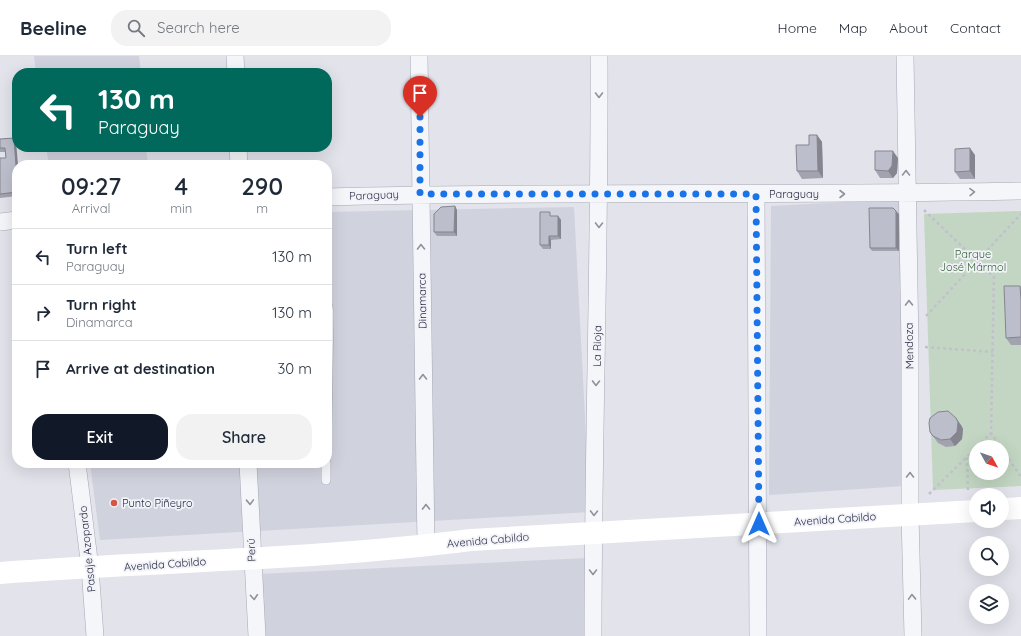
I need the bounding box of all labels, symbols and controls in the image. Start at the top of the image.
search box [111,10,391,46]
text: Beeline [20,16,87,40]
icon: search [125,17,147,39]
text: Search here [157,18,240,37]
text: Home [778,19,817,37]
text: Map [839,19,867,37]
text: About [889,19,928,37]
text: Contact [950,19,1001,37]
pin [403,76,437,117]
text: 130 m [98,81,175,116]
icon: arrive [409,82,431,104]
icon: left [32,84,84,136]
one-way arrow [595,92,603,98]
text: Paraguay [98,116,180,139]
one-way arrow [902,170,910,176]
text: 09:27 [61,171,121,201]
text: 4 [174,171,188,201]
text: 290 [241,171,283,201]
street label: Paraguay [349,187,399,203]
street label: Paraguay [769,187,819,201]
one-way arrow [969,188,975,196]
one-way arrow [839,190,845,198]
text: Arrival [72,200,111,216]
text: min [170,200,192,216]
text: m [256,200,268,216]
one-way arrow [595,222,603,228]
text: Turn left [66,239,128,258]
one-way arrow [417,244,425,250]
icon: left [32,246,54,268]
text: 130 m [272,247,312,266]
park label: Parque José Mármol [940,247,1006,274]
text: Paraguay [66,258,125,274]
street label: Dinamarca [415,273,429,329]
text: Turn right [66,295,137,314]
one-way arrow [905,300,913,306]
icon: right [32,302,54,324]
text: 130 m [272,303,312,322]
text: Dinamarca [66,314,133,330]
street label: Mendoza [902,322,916,370]
street label: La Rioja [590,325,604,367]
icon: arrive [32,358,54,380]
text: Arrive at destination [66,359,215,378]
text: 30 m [277,359,312,378]
one-way arrow [419,374,427,380]
one-way arrow [592,380,600,386]
button: Exit [32,414,168,460]
button: Share [176,414,312,460]
north arrow [969,440,1009,480]
map controls [969,440,1009,624]
one-way arrow [906,472,914,478]
button: sound [969,488,1009,528]
place label: Punto Piñeyro [122,496,193,510]
marker: Punto Piñeyro [109,498,119,508]
one-way arrow [246,499,254,505]
position arrow [738,503,780,545]
one-way arrow [421,504,430,510]
street label: Pasaje Azopardo [75,505,98,593]
street label: Avenida Cabildo [793,509,877,529]
one-way arrow [590,510,598,516]
street label: Avenida Cabildo [446,529,530,551]
button: search [969,536,1009,576]
street label: Perú [244,538,258,562]
street label: Avenida Cabildo [123,554,207,574]
one-way arrow [589,569,597,575]
button: layers [969,584,1009,624]
one-way arrow [250,594,259,600]
one-way arrow [908,594,916,600]

